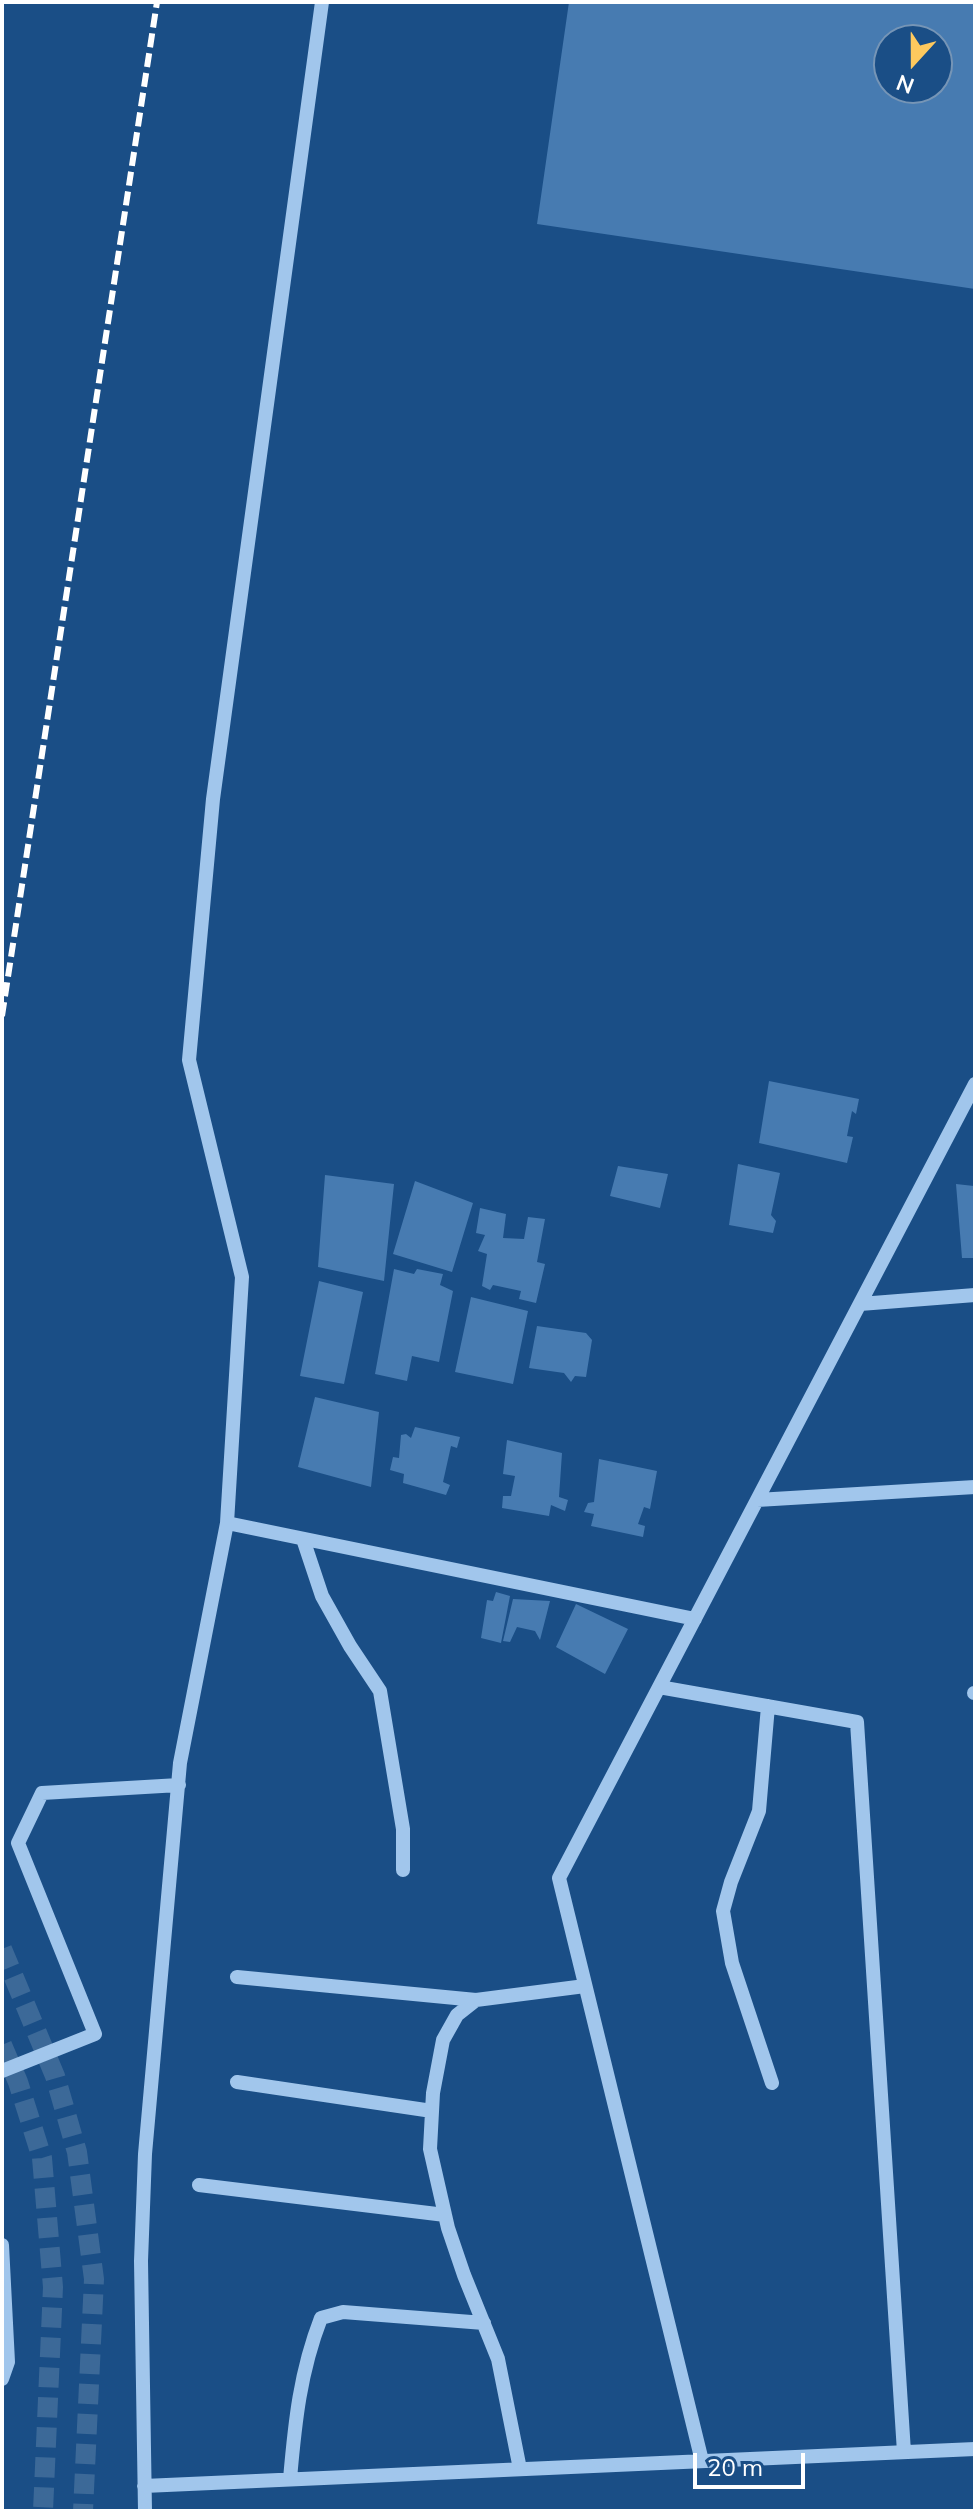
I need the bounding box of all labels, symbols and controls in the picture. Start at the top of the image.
north arrow [873,24,953,104]
text: N [892,68,918,101]
scale bar [697,2437,809,2487]
text: 20 m [707,2452,763,2482]

